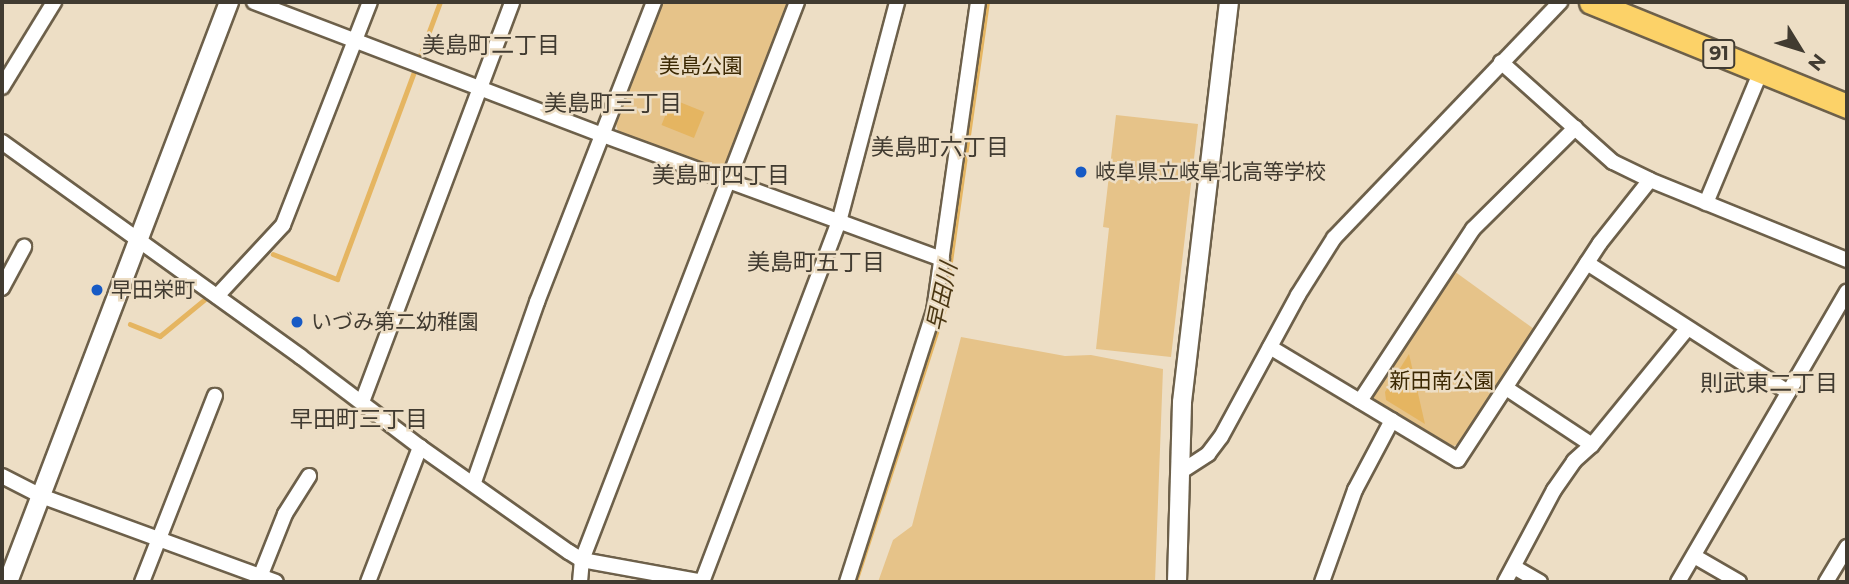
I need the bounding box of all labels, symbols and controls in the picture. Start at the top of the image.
north arrow [1765,14,1835,84]
district label: 美島町二丁目 [422,31,560,59]
road number: 91 [1702,38,1736,70]
text: N [1803,49,1831,75]
park label: 美島公園 [659,53,743,79]
district label: 美島町三丁目 [544,89,682,117]
district label: 美島町六丁目 [871,133,1009,161]
place label: 岐阜県立岐阜北高等学校 [1095,159,1326,185]
district label: 美島町四丁目 [652,161,790,189]
marker: 岐阜県立岐阜北高等学校 [1073,164,1089,180]
district label: 美島町五丁目 [747,248,885,276]
water label: 早田川 [921,260,963,334]
place label: 早田栄町 [111,277,195,303]
marker: 早田栄町 [89,282,105,298]
place label: いづみ第二幼稚園 [311,309,479,335]
marker: いづみ第二幼稚園 [289,314,305,330]
park label: 新田南公園 [1390,368,1494,394]
district label: 則武東二丁目 [1700,369,1838,397]
district label: 早田町三丁目 [290,405,428,433]

